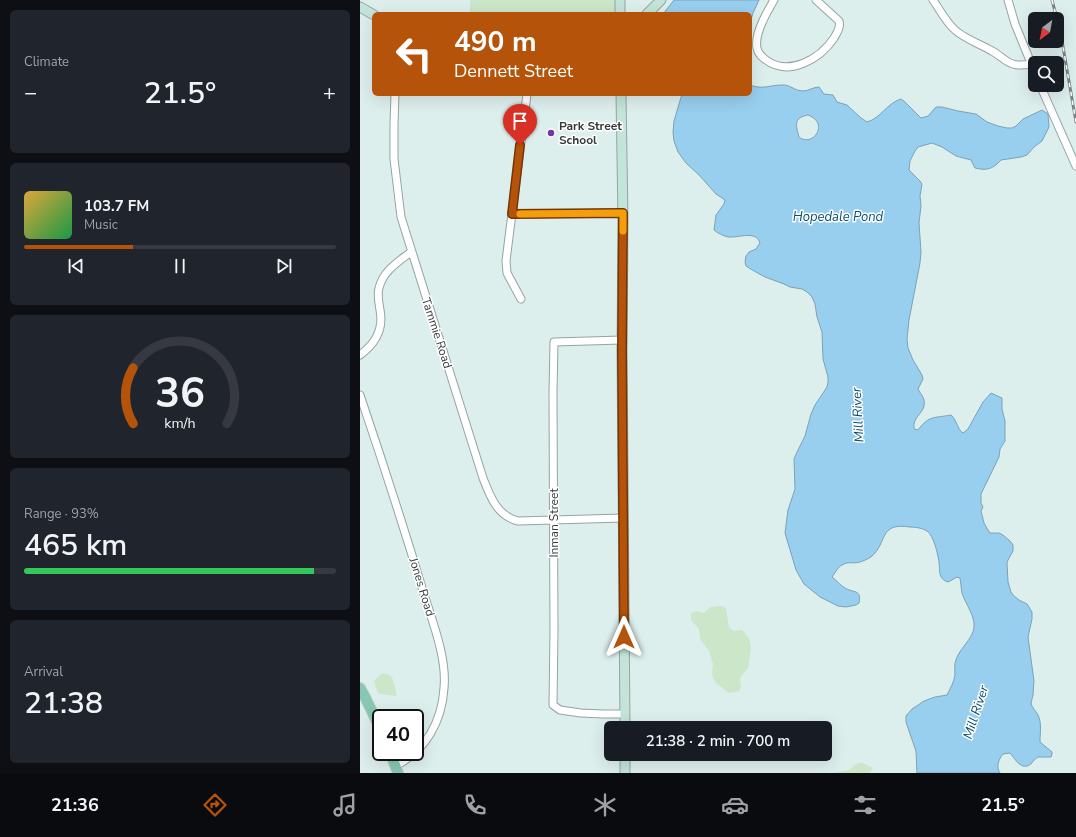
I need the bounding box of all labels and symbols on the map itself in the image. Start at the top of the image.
north arrow [1028,12,1064,48]
pin [503,104,537,145]
place label: Park Street School [559,118,622,148]
marker: Park Street School [546,128,556,138]
water label: Hopedale Pond [793,208,884,226]
street label: Tammie Road [418,296,456,370]
water label: Mill River [848,387,868,443]
street label: Inman Street [546,488,562,558]
street label: Jones Road [405,555,439,618]
position arrow [603,616,645,658]
water label: Mill River [959,683,993,741]
speed limit sign: 40 [372,709,424,761]

